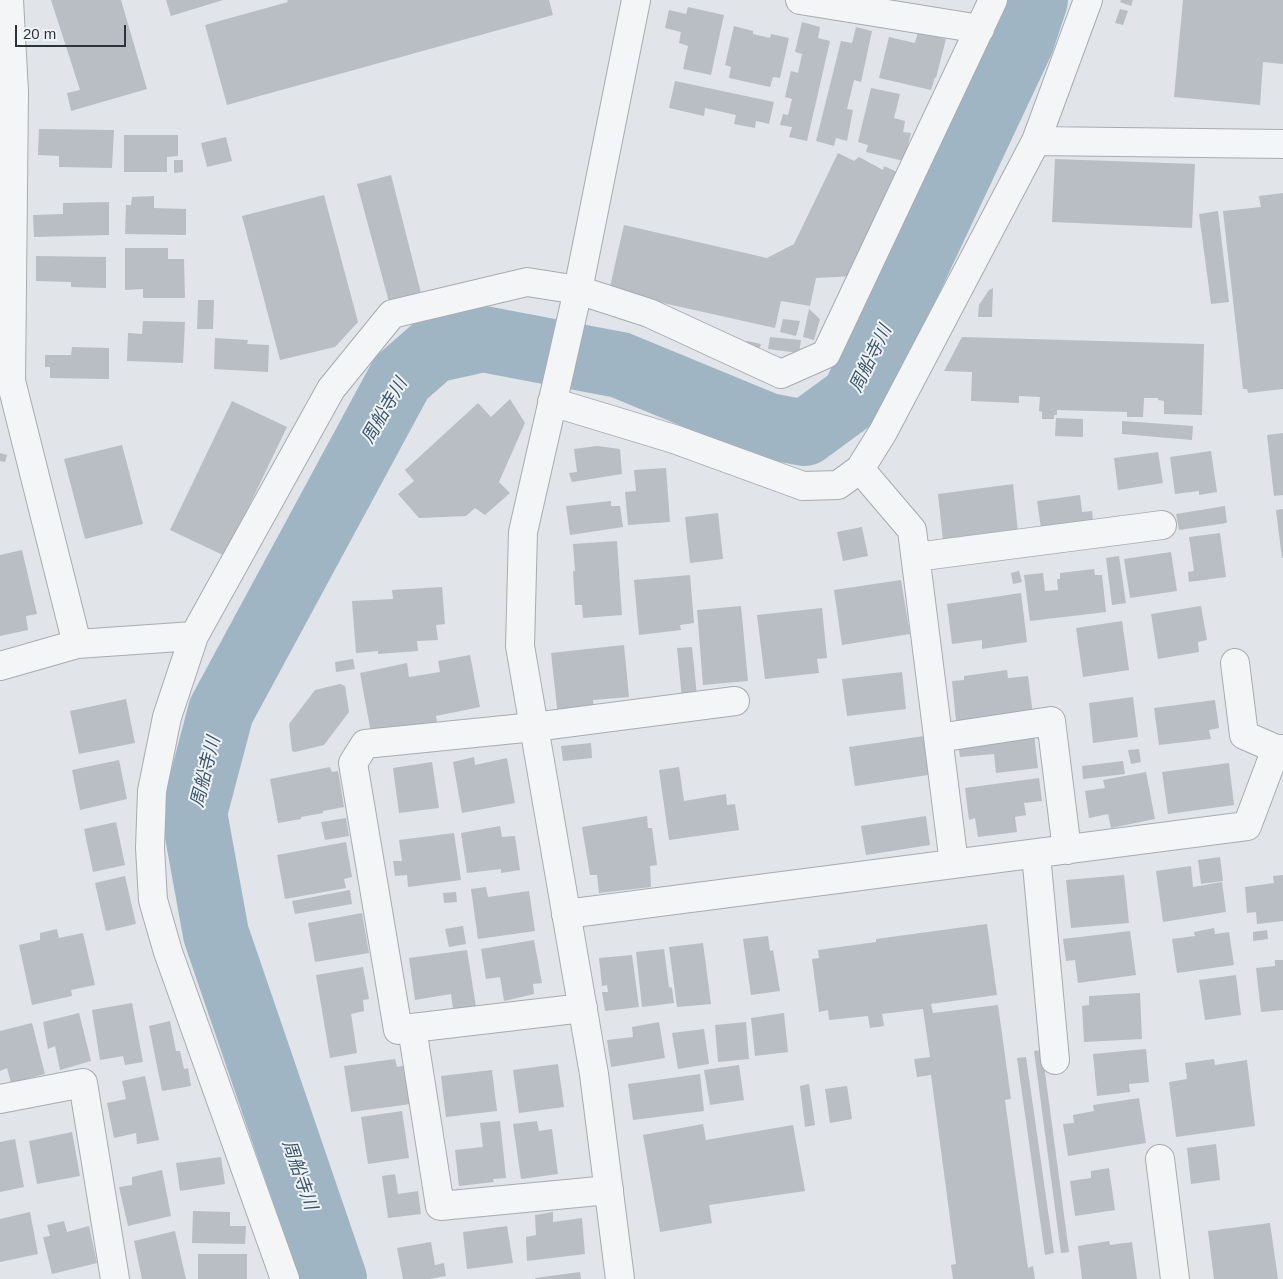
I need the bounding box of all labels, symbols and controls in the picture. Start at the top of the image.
scale bar [18,15,129,47]
text: 20 m [23,25,56,42]
water label: 周船寺川 [846,322,896,396]
water label: 周船寺川 [358,374,412,448]
water label: 周船寺川 [187,734,225,810]
water label: 周船寺川 [277,1137,321,1213]

